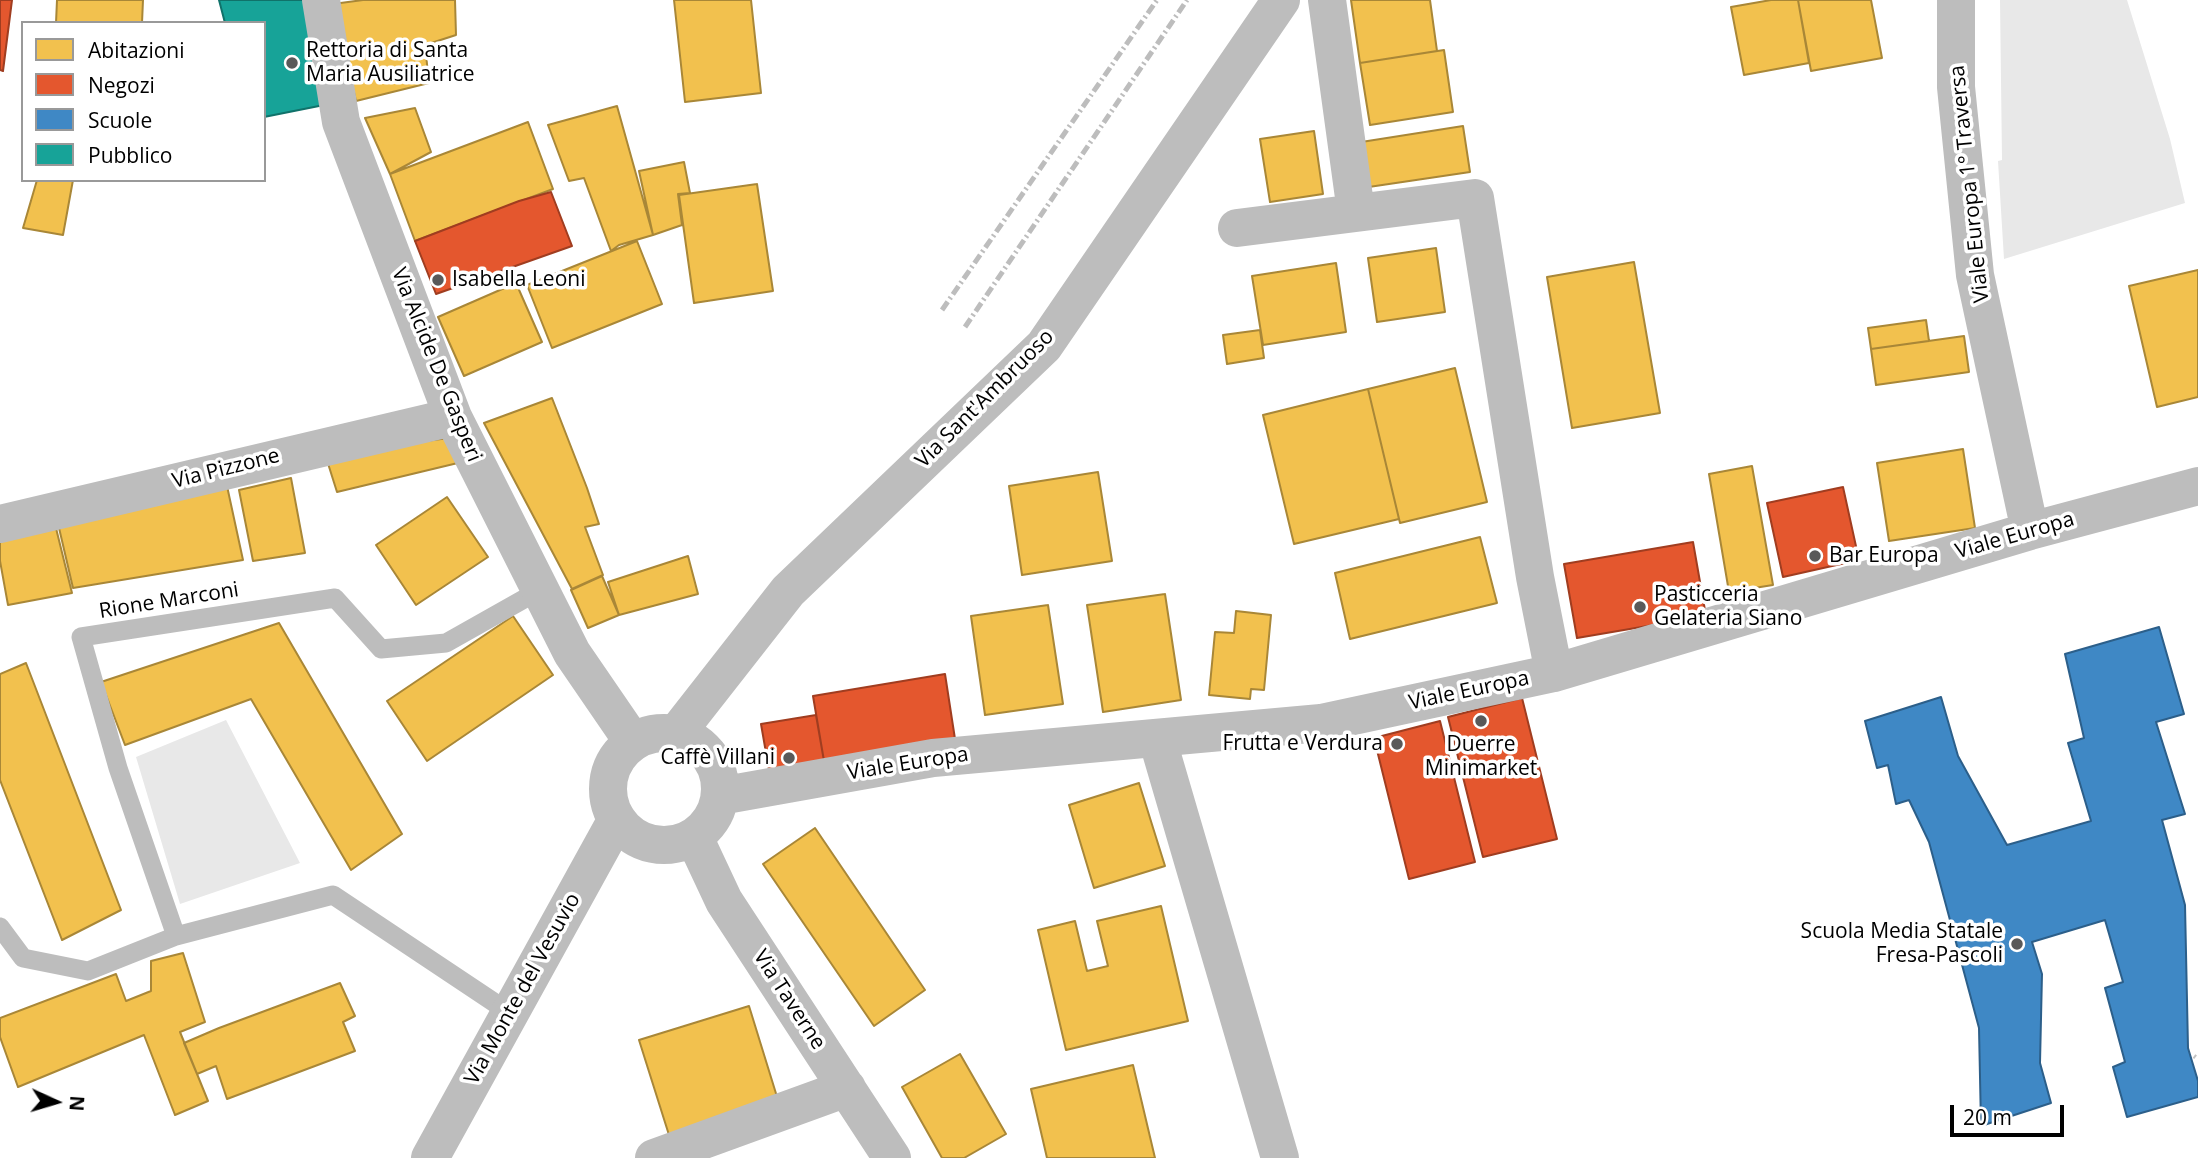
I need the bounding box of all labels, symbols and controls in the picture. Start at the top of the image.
legend [21,21,266,182]
text: Abitazioni [88,36,185,64]
place label: Rettoria di Santa Maria Ausiliatrice [306,38,475,88]
marker: Rettoria di Santa Maria Ausiliatrice [284,55,300,71]
street label: Viale Europa 1° Traversa [1945,64,1995,304]
text: Negozi [88,71,155,99]
text: Scuole [88,106,152,134]
text: Pubblico [88,141,173,169]
street label: Via Alcide De Gasperi [386,264,486,466]
place label: Isabella Leoni [452,267,585,293]
marker: Isabella Leoni [430,272,446,288]
street label: Via Sant'Ambruoso [911,325,1059,473]
street label: Via Pizzone [170,443,282,495]
street label: Viale Europa [1953,507,2077,565]
place label: Bar Europa [1829,543,1939,569]
marker: Bar Europa [1807,548,1823,564]
street label: Rione Marconi [97,578,241,624]
place label: Pasticceria Gelateria Siano [1654,582,1802,632]
marker: Pasticceria Gelateria Siano [1632,599,1648,615]
street label: Viale Europa [1407,666,1531,716]
marker: Duerre Minimarket [1473,713,1489,729]
place label: Frutta e Verdura [1222,731,1383,757]
place label: Duerre Minimarket [1425,732,1537,782]
marker: Frutta e Verdura [1389,736,1405,752]
street label: Viale Europa [846,742,970,786]
place label: Caffè Villani [660,745,775,771]
marker: Caffè Villani [781,750,797,766]
street label: Via Monte del Vesuvio [460,889,586,1089]
place label: Scuola Media Statale Fresa-Pascoli [1801,919,2003,969]
marker: Scuola Media Statale Fresa-Pascoli [2009,936,2025,952]
street label: Via Taverne [747,945,831,1055]
north arrow [21,1067,91,1137]
scale bar [1953,1092,2067,1136]
text: N [63,1095,90,1112]
text: 20 m [1963,1103,2012,1131]

